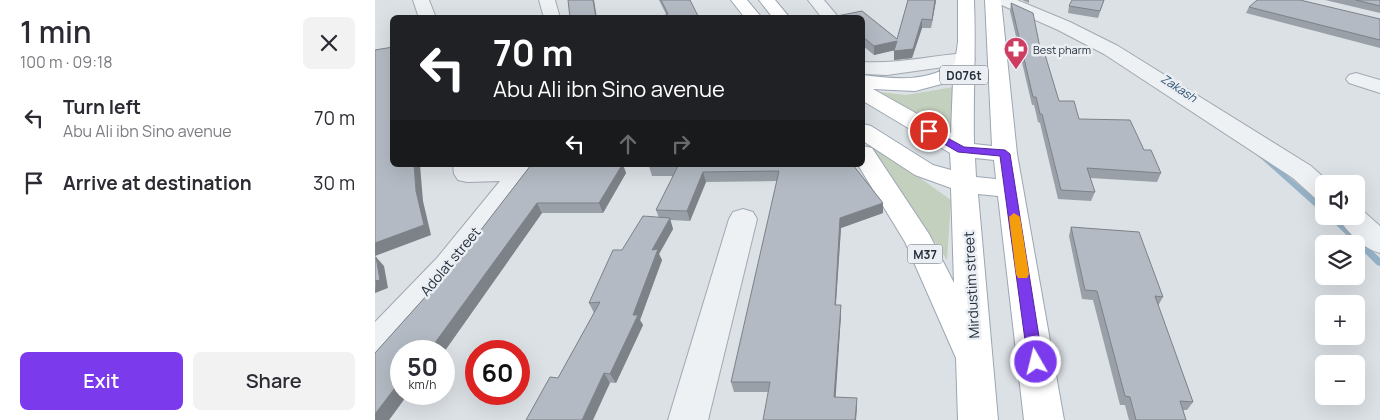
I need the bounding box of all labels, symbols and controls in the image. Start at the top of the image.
text: 1 min [20,11,92,52]
button: close [303,17,355,69]
text: 70 m [493,29,573,77]
icon: left [410,35,475,100]
pharmacy icon: Best pharm [1003,36,1029,70]
place label: Best pharm [1033,42,1091,57]
text: 100 m · 09:18 [20,51,113,73]
road number: D076t [940,66,988,84]
water label: Zakash [1158,70,1201,107]
text: Abu Ali ibn Sino avenue [493,74,725,104]
text: Turn left [63,94,141,120]
icon: left [20,104,48,132]
text: 70 m [314,105,355,131]
pin [908,110,950,152]
icon: arrive [915,117,943,145]
text: Abu Ali ibn Sino avenue [63,120,232,142]
icon: left [561,130,589,158]
icon: ahead [614,130,642,158]
icon: right [667,130,695,158]
icon: arrive [20,169,48,197]
text: Arrive at destination [63,170,252,196]
text: 30 m [313,170,355,196]
map controls [1315,175,1365,405]
button: sound [1315,175,1365,225]
street label: Adolat street [415,222,485,300]
street label: Mirdustim street [959,231,983,339]
button: layers [1315,235,1365,285]
road number: M37 [907,244,943,264]
button: + [1315,295,1365,345]
position arrow [1009,335,1061,387]
speed limit sign: 60 [465,340,530,405]
text: 50 [407,349,438,384]
button: Exit [20,352,183,410]
button: Share [193,352,355,410]
button: − [1315,355,1365,405]
text: km/h [409,376,436,393]

